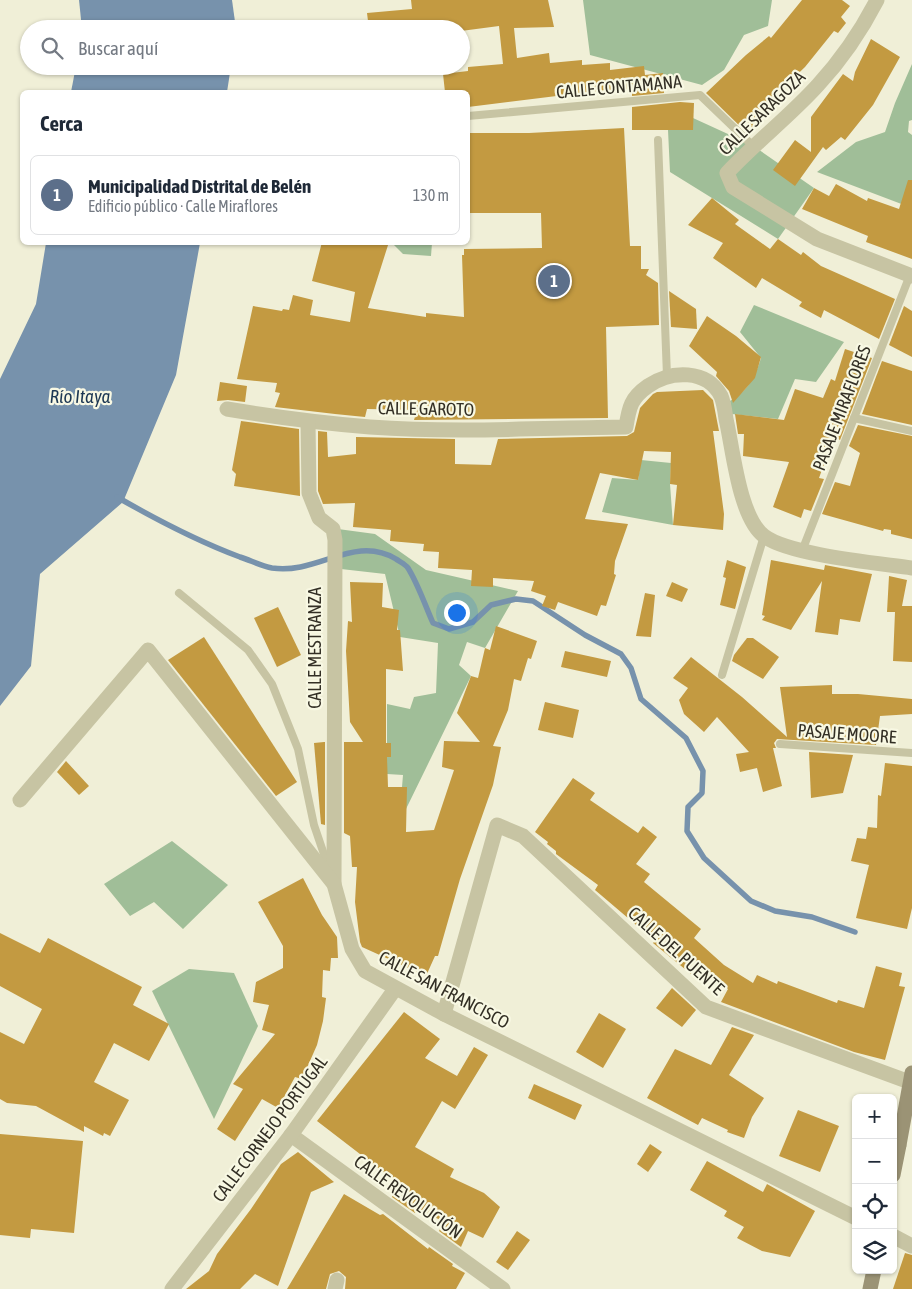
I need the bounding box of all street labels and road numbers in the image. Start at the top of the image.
street label: CALLE SARAGOZA [714,66,809,159]
street label: CALLE CONTAMANA [555,71,683,102]
street label: PASAJE MIRAFLORES [808,342,875,473]
street label: CALLE GAROTO [378,397,474,420]
street label: CALLE MESTRANZA [304,587,325,709]
street label: PASAJE MOORE [797,720,897,747]
street label: CALLE DEL PUENTE [624,902,729,999]
street label: CALLE SAN FRANCISCO [375,946,513,1033]
street label: CALLE CORNEJO PORTUGAL [208,1052,331,1206]
street label: CALLE REVOLUCIÓN [350,1150,466,1243]

